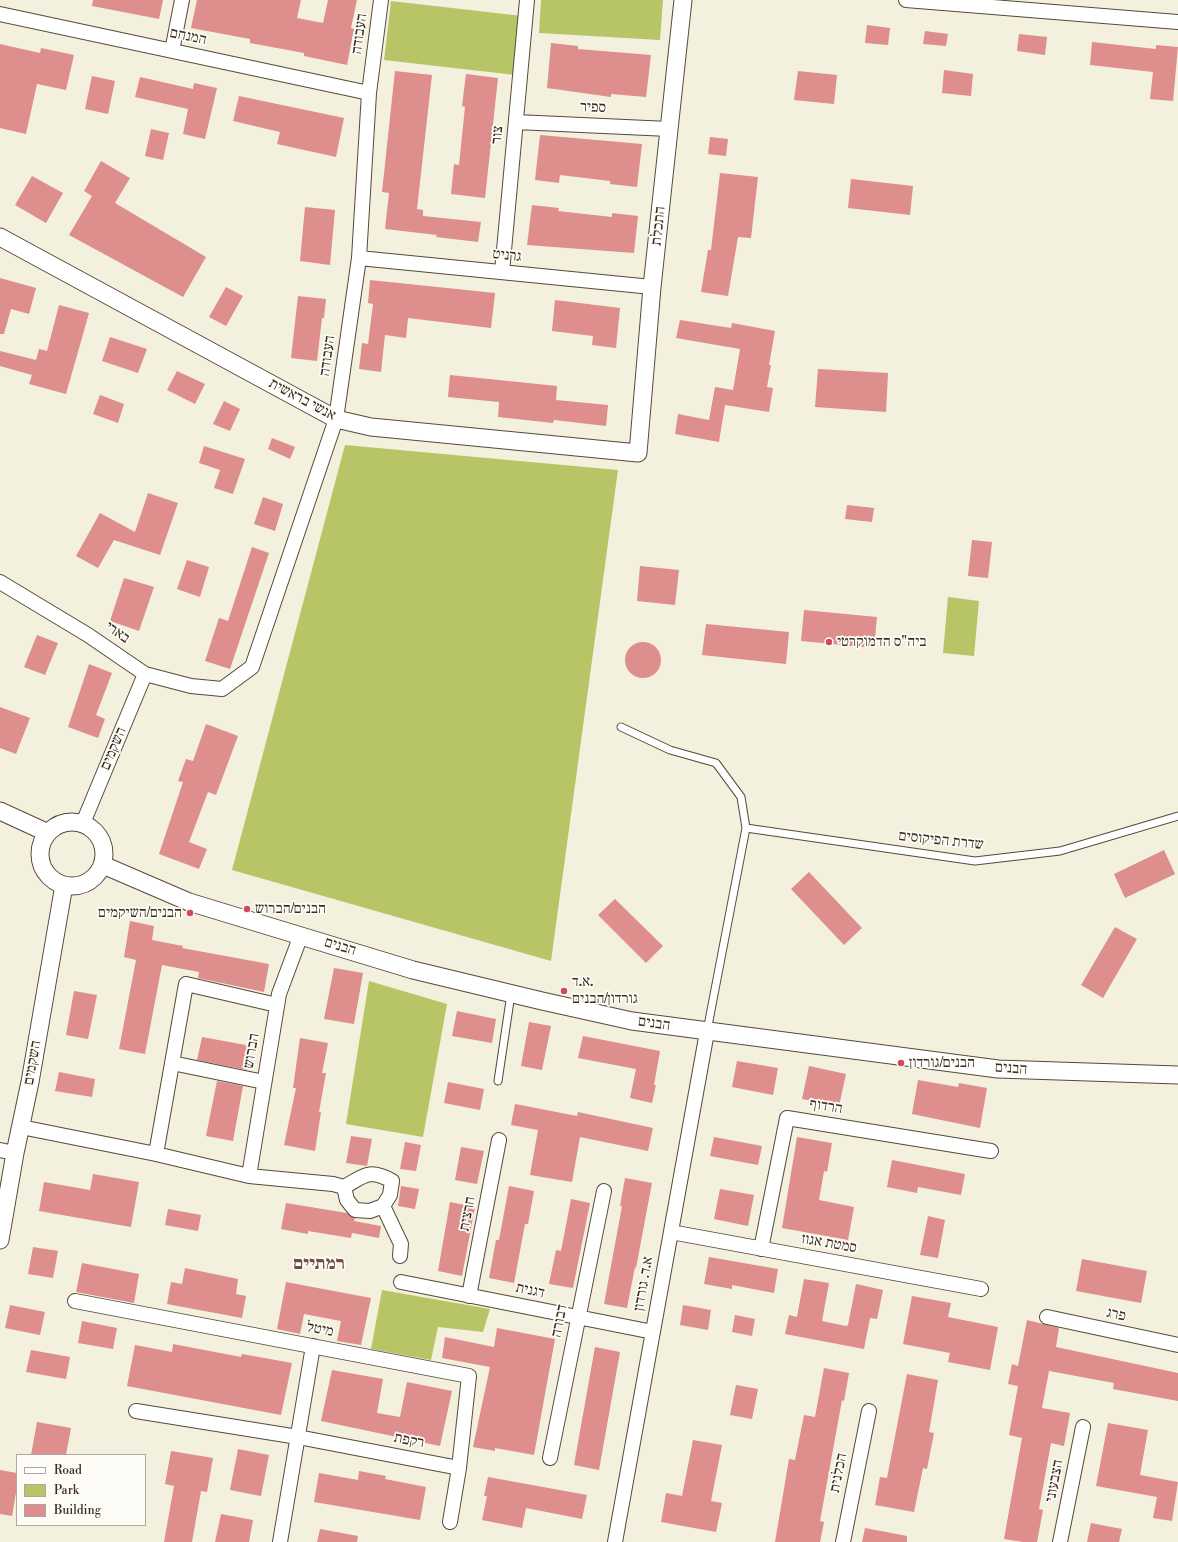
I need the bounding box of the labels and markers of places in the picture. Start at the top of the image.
place label: ביה"ס הדמוקרטי [837,633,927,651]
marker: ביה"ס הדמוקרטי [824,637,834,647]
place label: הבנים/הברוש [255,900,326,918]
place label: הבנים/השיקמים [98,904,182,922]
marker: הבנים/הברוש [242,904,252,914]
marker: הבנים/השיקמים [185,908,195,918]
place label: א.ד. גורדון/הבנים [572,973,638,1008]
marker: א.ד. גורדון/הבנים [559,986,569,996]
place label: הבנים/גורדון [909,1054,975,1072]
marker: הבנים/גורדון [896,1058,906,1068]

